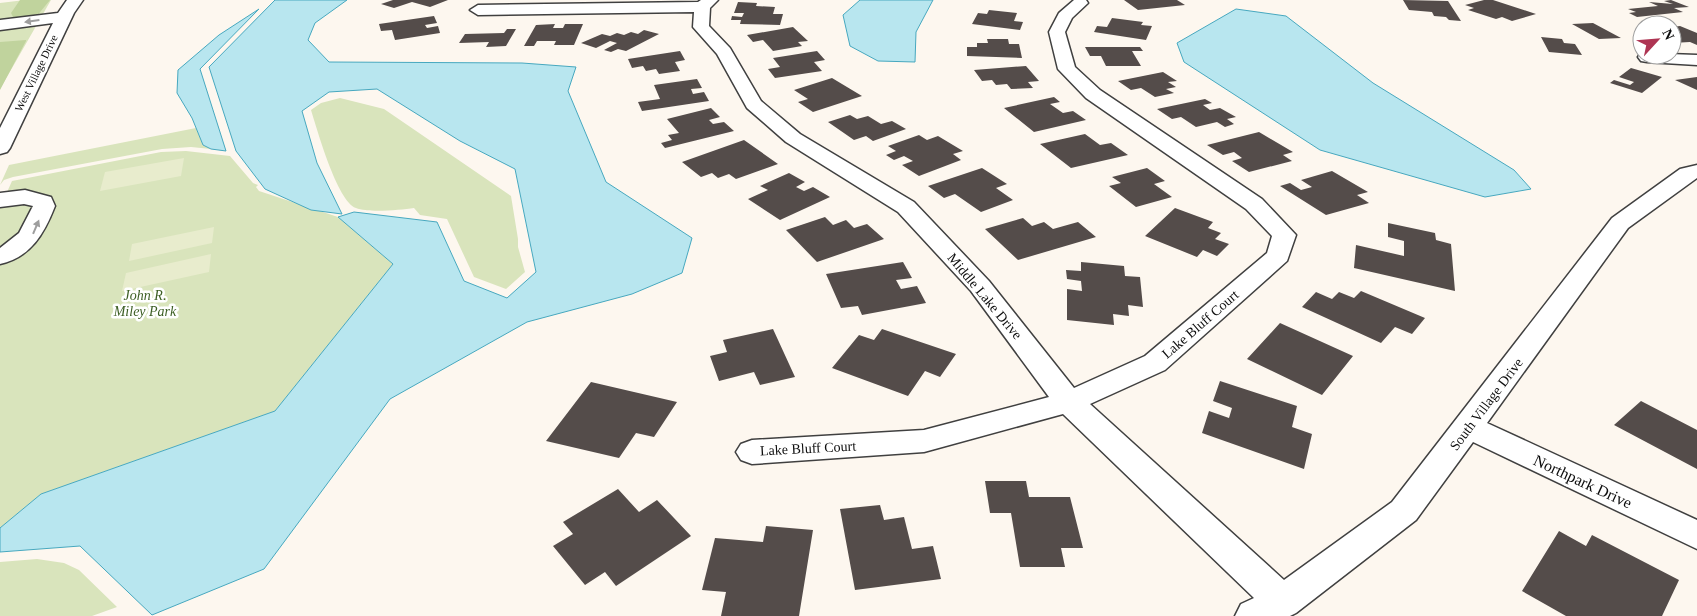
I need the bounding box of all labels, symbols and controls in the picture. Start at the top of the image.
north arrow [1632,15,1682,65]
one-way arrow [23,17,39,25]
text: N [1659,27,1677,42]
street label: West Village Drive [12,33,60,113]
one-way arrow [32,220,40,234]
street label: Middle Lake Drive [944,250,1025,342]
street label: Lake Bluff Court [1159,287,1242,362]
park label: John R. Miley Park [113,288,177,319]
street label: South Village Drive [1447,355,1526,453]
street label: Lake Bluff Court [760,438,857,459]
street label: Northpark Drive [1531,451,1635,513]

